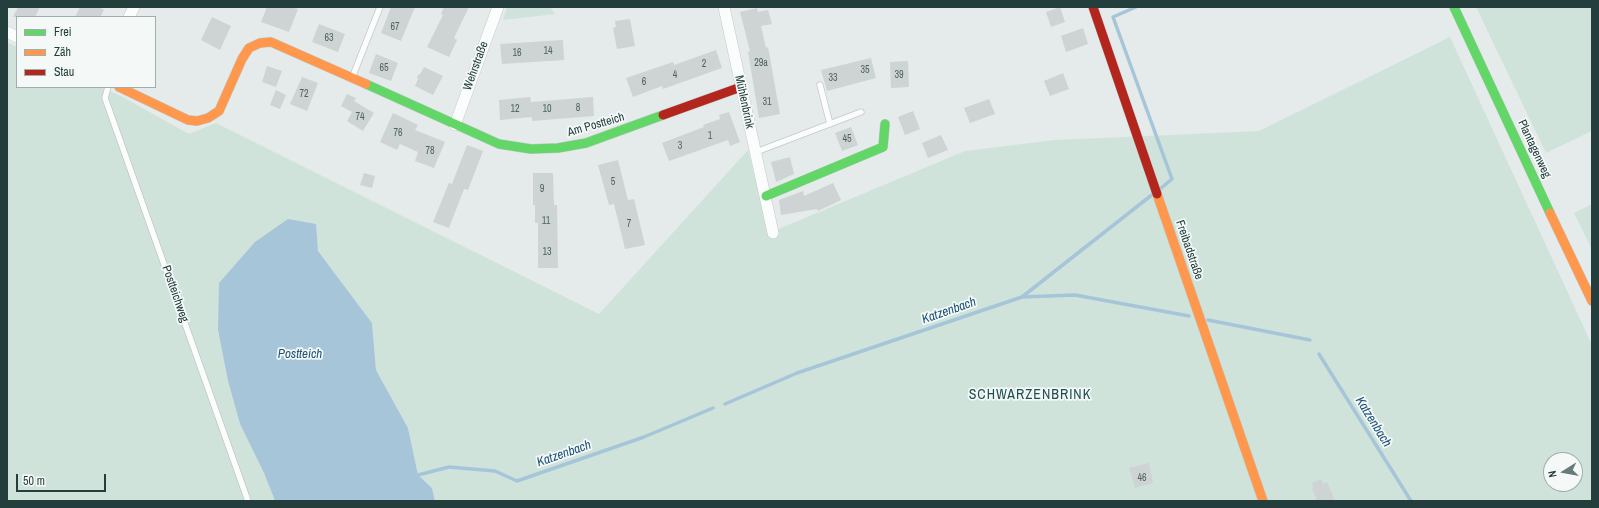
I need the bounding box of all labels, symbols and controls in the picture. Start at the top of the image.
legend [16,16,156,88]
house number: 67 [390,21,400,33]
text: Frei [54,24,72,40]
house number: 63 [324,32,334,44]
street label: Wehrstraße [460,39,492,93]
text: Zäh [54,44,71,60]
house number: 14 [543,45,553,57]
house number: 16 [512,47,522,59]
house number: 29a [754,57,768,69]
house number: 2 [702,58,706,70]
house number: 65 [379,62,389,74]
text: Stau [54,64,74,80]
house number: 35 [860,64,870,76]
house number: 4 [673,69,677,81]
house number: 39 [894,69,904,81]
house number: 33 [828,72,838,84]
street label: Mühlenbrink [731,74,757,130]
house number: 6 [642,76,646,88]
house number: 72 [299,88,309,100]
house number: 31 [762,96,772,108]
house number: 8 [576,102,580,114]
house number: 12 [510,103,520,115]
house number: 10 [542,103,552,115]
street label: Am Postteich [566,110,626,140]
house number: 74 [355,111,365,123]
street label: Plantagenweg [1514,118,1554,180]
house number: 76 [393,127,403,139]
house number: 1 [708,130,712,142]
house number: 45 [842,133,852,145]
house number: 3 [678,140,682,152]
house number: 78 [425,145,435,157]
house number: 5 [611,176,615,188]
house number: 9 [540,183,544,195]
house number: 11 [542,215,550,227]
house number: 7 [627,218,631,230]
street label: Freibadstraße [1172,218,1206,282]
house number: 13 [542,246,552,258]
street label: Postteichweg [159,264,191,324]
water label: Katzenbach [920,294,978,328]
water label: Postteich [278,347,322,363]
district label: SCHWARZENBRINK [969,387,1091,403]
water label: Katzenbach [1351,394,1395,450]
water label: Katzenbach [535,437,593,471]
north arrow [1543,452,1583,492]
scale bar [18,466,108,492]
text: N [1545,470,1560,479]
house number: 46 [1137,472,1147,484]
text: 50 m [23,473,45,489]

